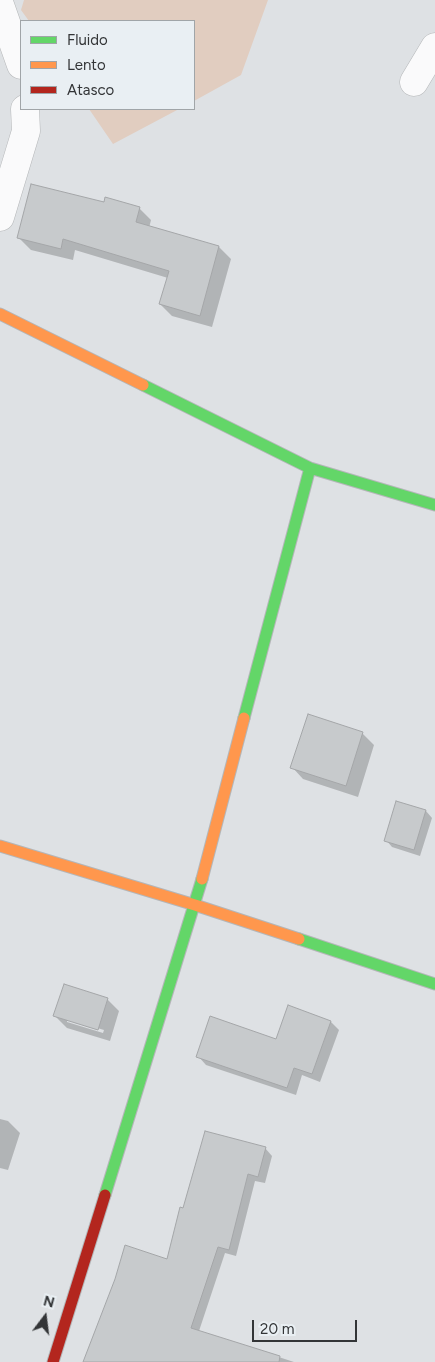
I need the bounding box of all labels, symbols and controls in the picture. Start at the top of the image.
legend [20,20,195,110]
text: Fluido [67,31,108,49]
text: Lento [67,56,106,74]
text: Atasco [67,81,114,99]
north arrow [20,1292,70,1342]
text: N [42,1292,56,1312]
scale bar [255,1310,360,1342]
text: 20 m [260,1320,294,1338]

